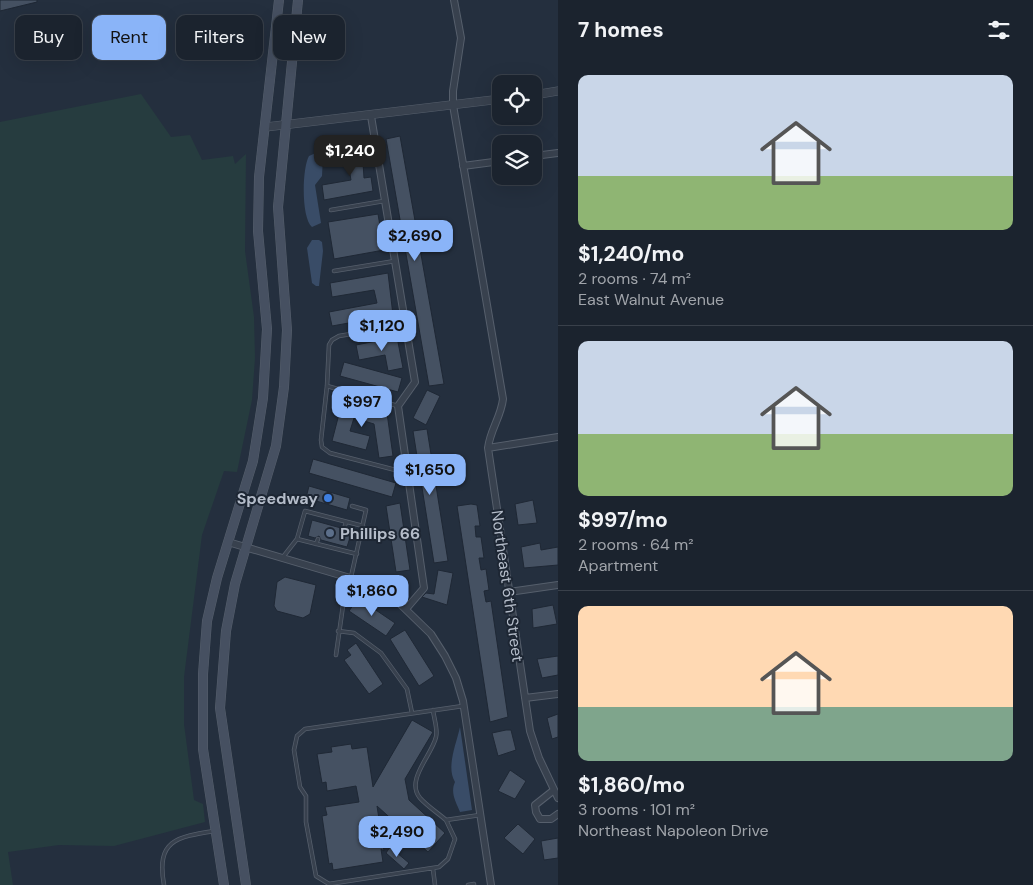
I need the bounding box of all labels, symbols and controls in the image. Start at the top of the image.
chip: Buy [15,15,82,60]
chip: Rent [92,15,166,60]
chip: Filters [176,15,263,60]
chip: New [273,15,345,60]
text: 7 homes [578,16,664,44]
icon: filters [985,16,1013,44]
map controls [492,75,542,185]
button: locate [492,75,542,125]
icon: home [751,108,841,198]
pin: $1,240 [309,134,391,177]
button: layers [492,135,542,185]
text: $1,240 [325,140,375,161]
pin: $2,690 [374,220,456,262]
text: $2,690 [388,225,442,246]
text: $1,240/mo [578,240,684,268]
text: 2 rooms · 74 m² [578,268,691,289]
text: East Walnut Avenue [578,289,724,310]
pin: $1,120 [341,310,423,352]
text: $1,120 [359,315,405,336]
icon: home [751,373,841,463]
pin: $997 [332,386,392,428]
text: $997 [343,391,381,412]
pin: $1,650 [389,454,471,496]
text: $1,650 [405,459,455,480]
place label: Speedway [237,488,318,509]
marker: Speedway [322,492,334,504]
text: $997/mo [578,506,668,534]
street label: Northeast 6th Street [486,509,529,663]
place label: Phillips 66 [340,523,420,544]
marker: Phillips 66 [324,527,336,539]
text: 2 rooms · 64 m² [578,534,694,555]
text: Apartment [578,555,658,576]
pin: $1,860 [331,574,413,617]
text: $1,860 [347,580,397,601]
icon: home [751,638,841,728]
text: $1,860/mo [578,771,685,799]
text: 3 rooms · 101 m² [578,799,695,820]
pin: $2,490 [356,816,438,858]
text: Northeast Napoleon Drive [578,820,769,841]
text: $2,490 [370,821,424,842]

